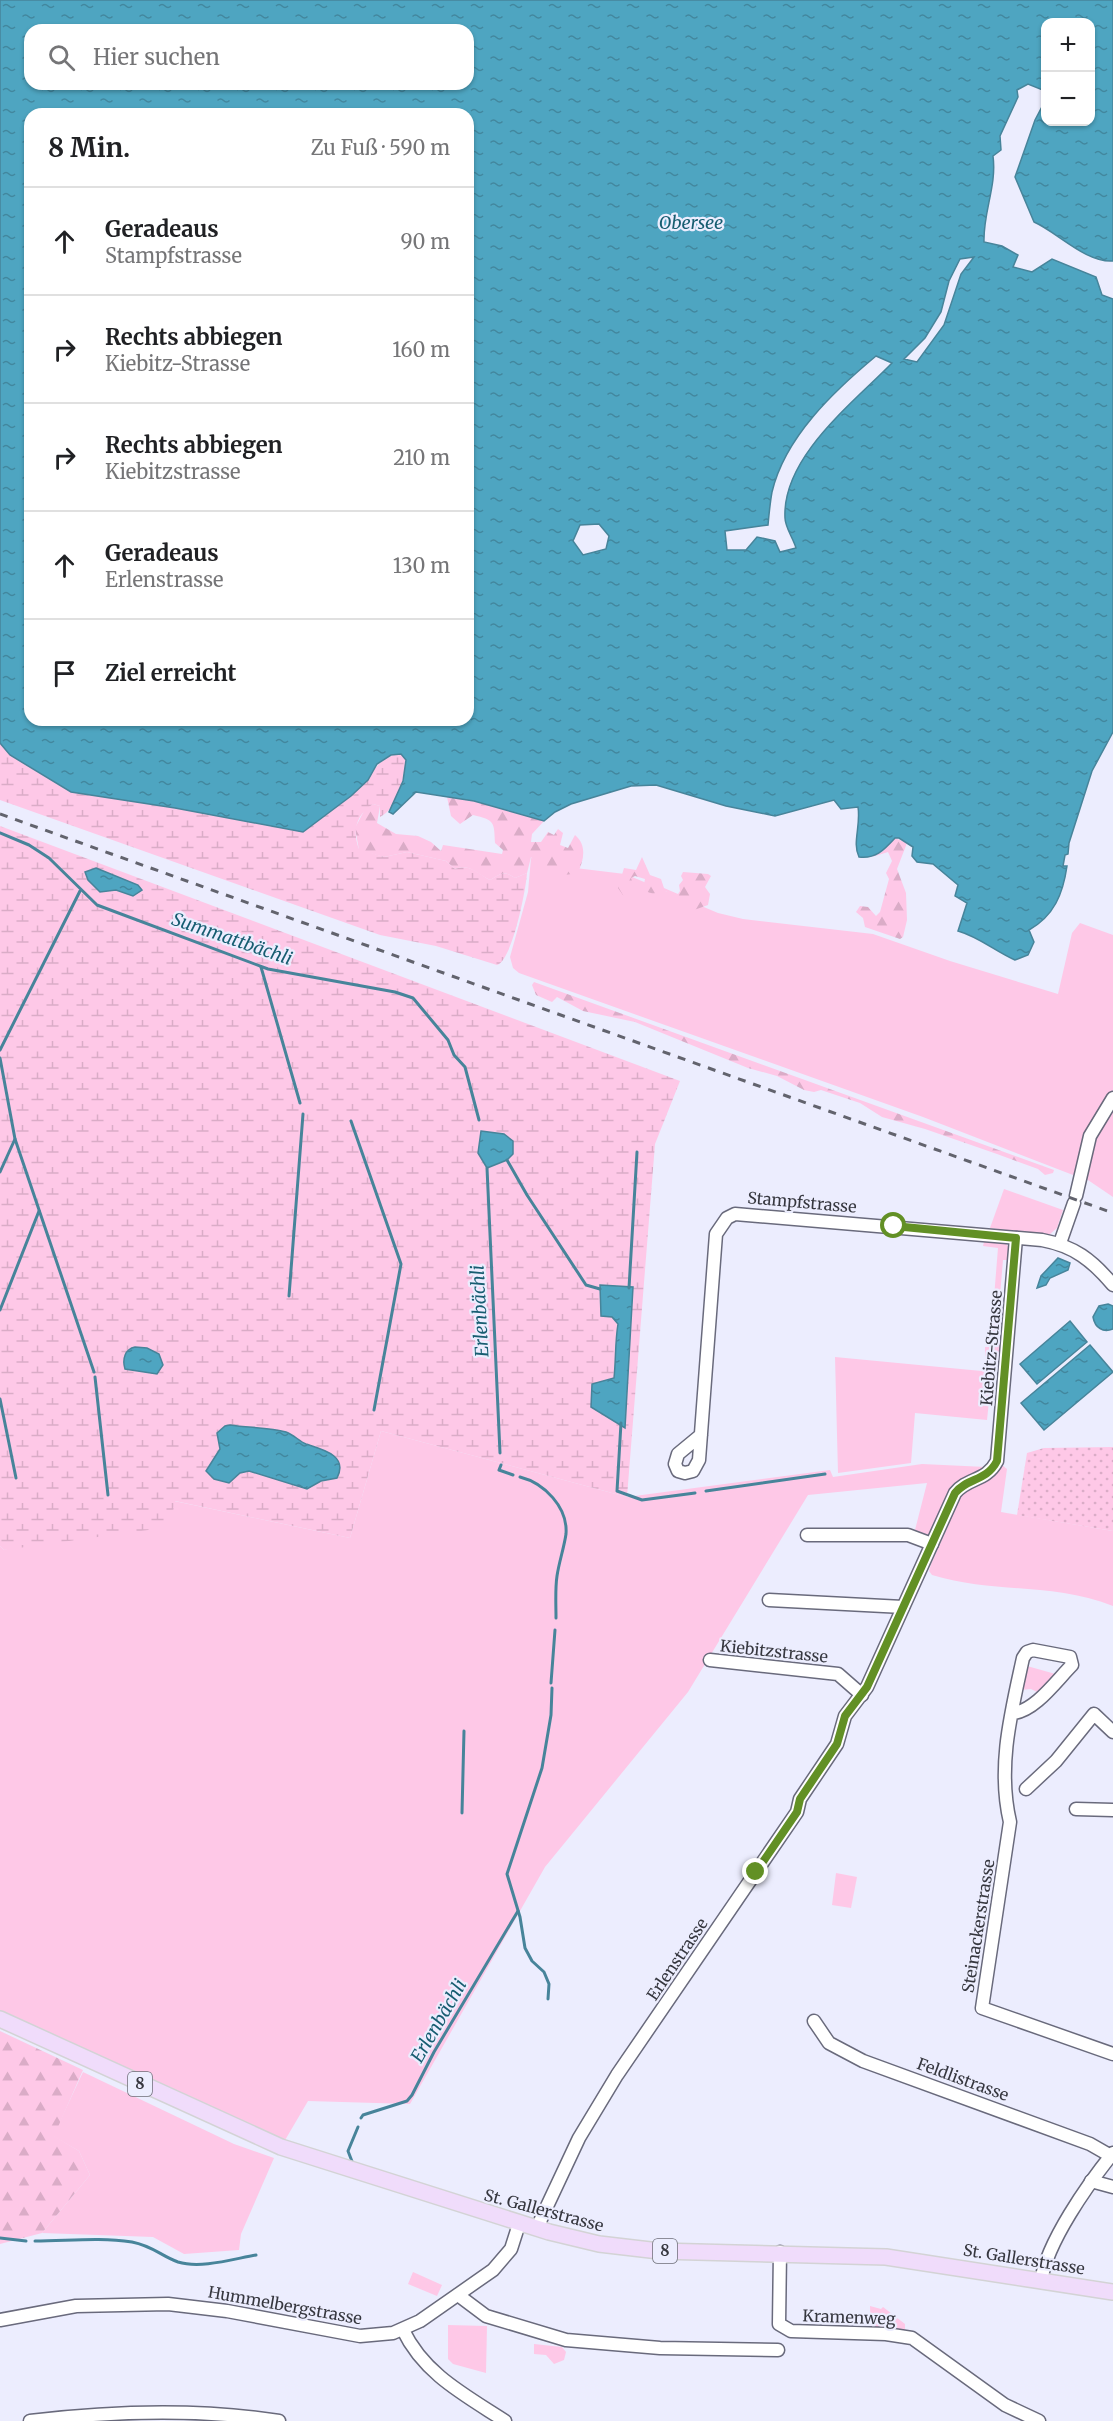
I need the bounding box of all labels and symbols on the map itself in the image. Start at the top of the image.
water label: Obersee [659,211,723,234]
water label: Summattbächli [169,907,295,970]
street label: Stampfstrasse [747,1187,857,1217]
route start [880,1212,906,1238]
water label: Erlenbächli [466,1264,493,1358]
street label: Kiebitz-Strasse [976,1289,1006,1407]
street label: Kiebitzstrasse [719,1635,829,1667]
route end [742,1858,768,1884]
street label: Steinackerstrasse [958,1858,998,1994]
street label: Erlenstrasse [642,1914,712,2004]
water label: Erlenbächli [406,1975,472,2066]
street label: Feldlistrasse [914,2053,1012,2105]
road number: 8 [128,2072,152,2096]
street label: St. Gallerstrasse [482,2184,606,2236]
road number: 8 [653,2239,677,2263]
street label: St. Gallerstrasse [962,2240,1086,2278]
street label: Hummelbergstrasse [206,2282,364,2328]
street label: Kramenweg [802,2305,896,2329]

